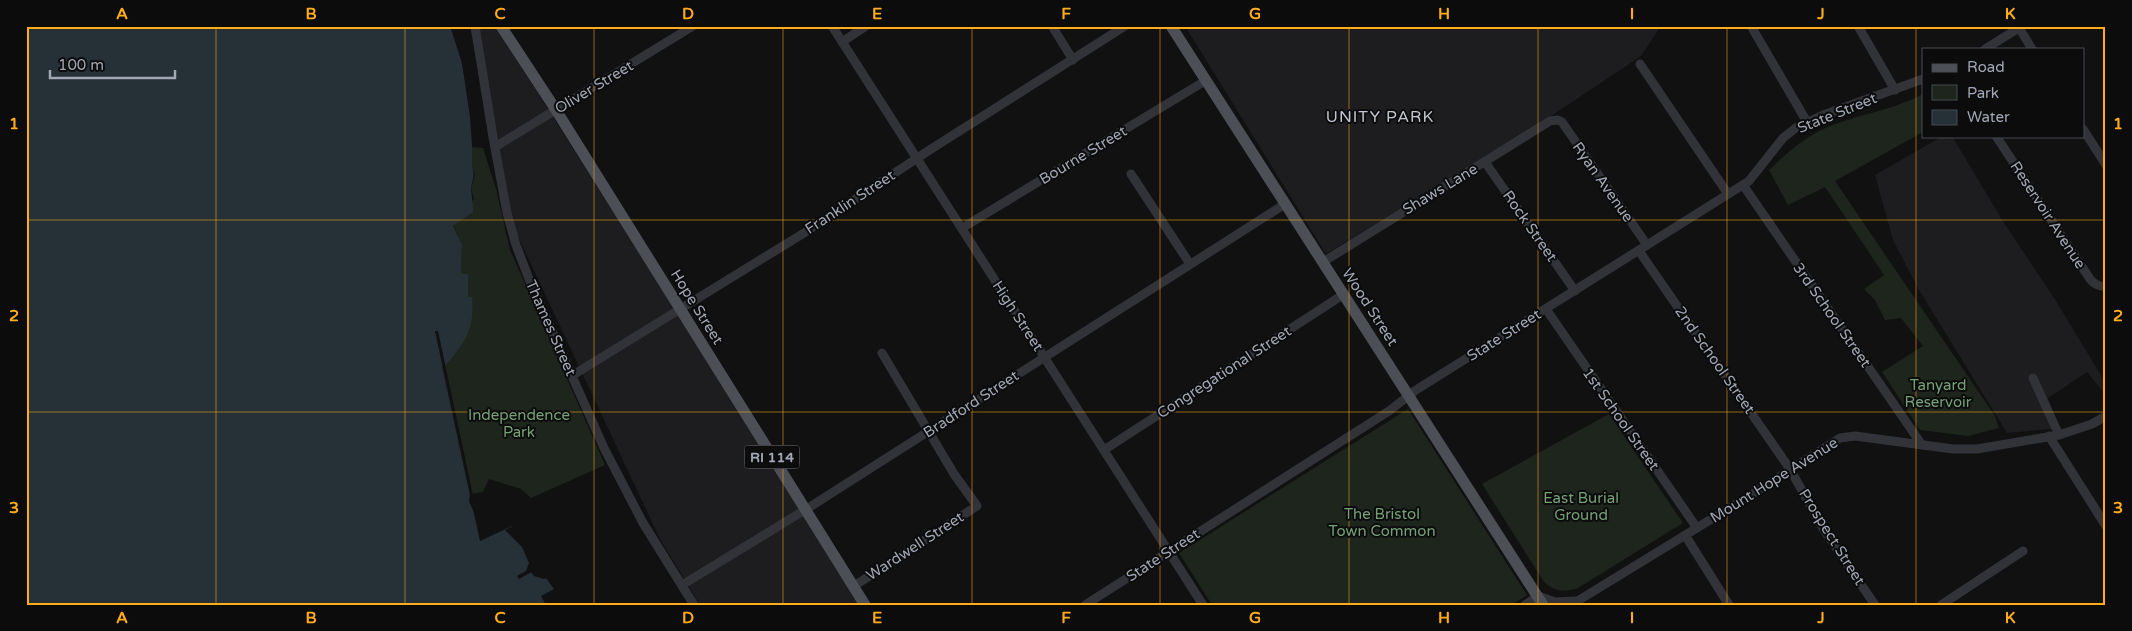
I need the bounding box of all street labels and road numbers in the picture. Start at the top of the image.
street label: Oliver Street [551,56,637,117]
street label: State Street [1795,89,1879,137]
street label: Bourne Street [1036,122,1130,188]
street label: Ryan Avenue [1569,138,1637,226]
street label: Reservoir Avenue [2007,158,2089,272]
street label: Shaws Lane [1399,160,1481,218]
street label: Franklin Street [802,166,899,238]
street label: Rock Street [1499,187,1561,265]
street label: 3rd School Street [1789,259,1875,371]
street label: Wood Street [1338,265,1402,349]
street label: Hope Street [667,266,727,348]
street label: Thames Street [522,277,580,379]
street label: High Street [989,277,1048,355]
street label: 2nd School Street [1671,303,1759,417]
street label: State Street [1464,305,1545,365]
street label: Congregational Street [1154,322,1295,422]
street label: 1st School Street [1579,364,1663,474]
street label: Bradford Street [920,366,1022,442]
street label: Mount Hope Avenue [1707,433,1841,527]
road number: RI 114 [744,446,800,468]
street label: Prospect Street [1795,485,1869,589]
street label: Wardwell Street [863,508,967,584]
street label: State Street [1123,524,1203,585]

